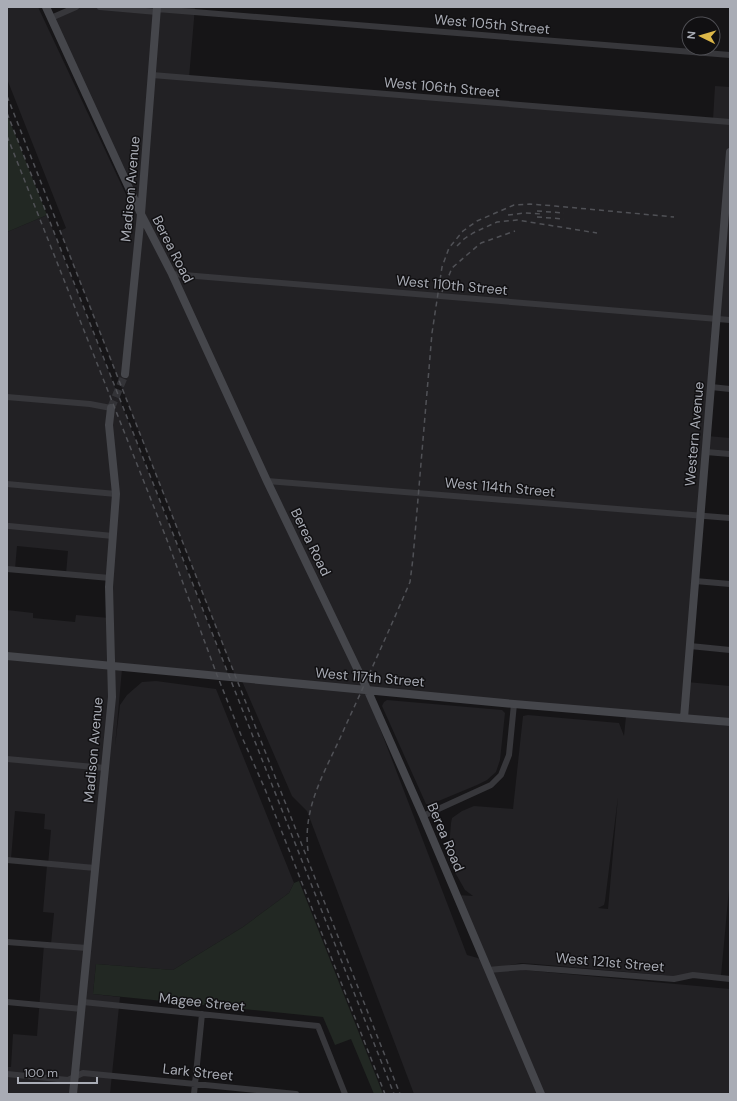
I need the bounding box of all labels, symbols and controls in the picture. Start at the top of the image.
street label: West 105th Street [433,10,551,38]
north arrow [681,16,721,56]
text: N [684,31,698,40]
street label: West 106th Street [383,73,501,101]
street label: Madison Avenue [116,135,144,243]
street label: Berea Road [148,212,198,286]
street label: West 110th Street [395,271,509,299]
street label: Western Avenue [680,381,708,487]
street label: West 114th Street [444,473,556,501]
street label: Berea Road [287,505,335,579]
street label: West 117th Street [314,663,426,691]
street label: Madison Avenue [79,696,107,804]
street label: Berea Road [423,800,469,874]
street label: West 121st Street [555,948,665,976]
street label: Magee Street [158,989,246,1015]
scale bar [18,1059,97,1085]
street label: Lark Street [162,1059,234,1085]
text: 100 m [24,1065,58,1081]

